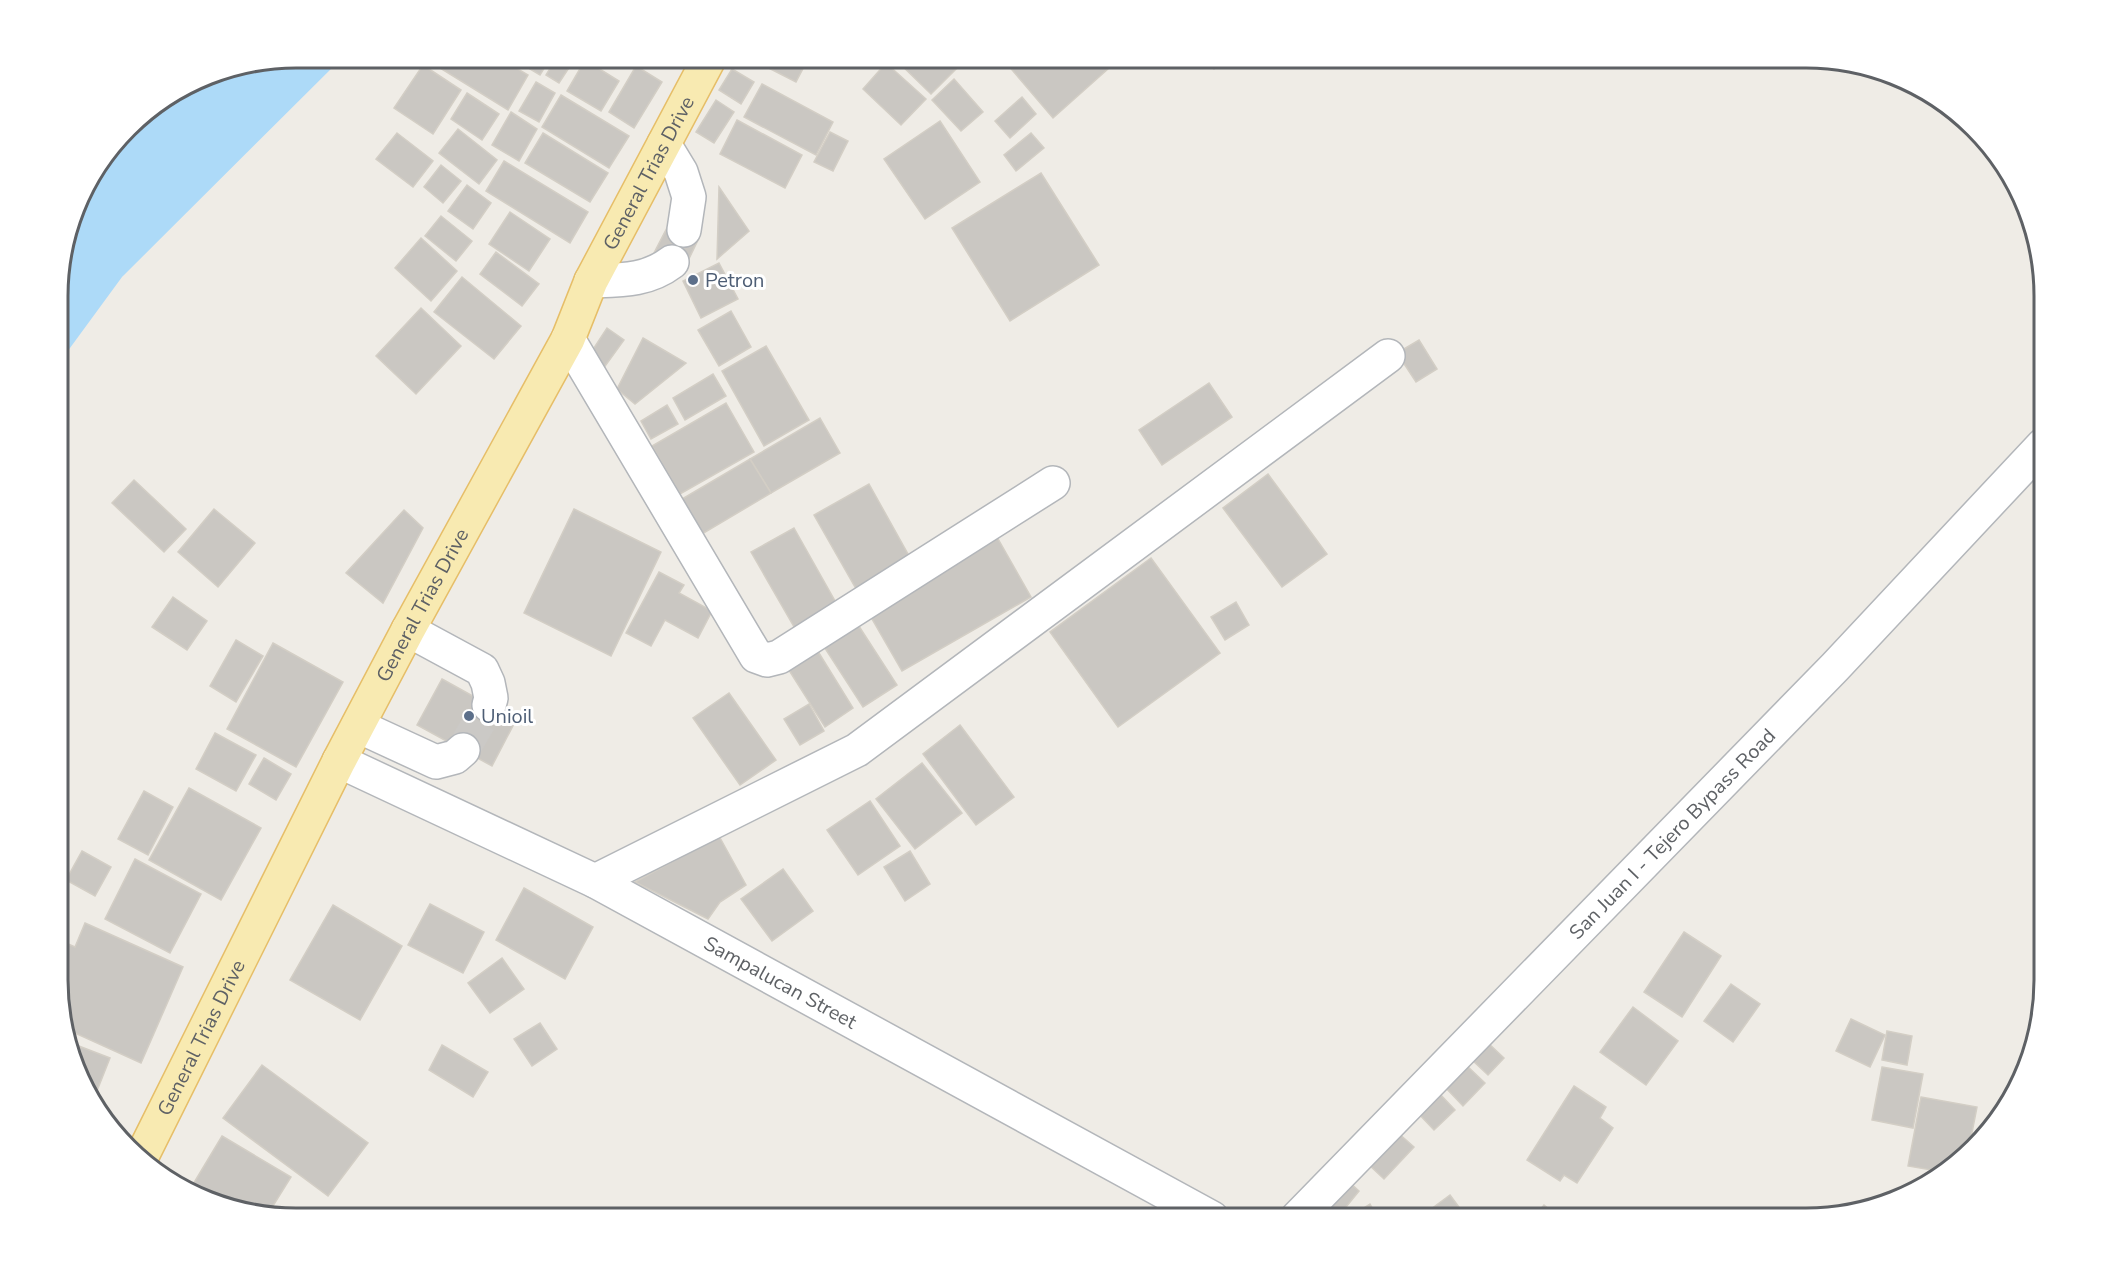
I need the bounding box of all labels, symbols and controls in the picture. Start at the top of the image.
street label: General Trias Drive [596,91,700,255]
place label: Petron [705,267,764,294]
marker: Petron [686,273,700,287]
street label: General Trias Drive [370,523,475,687]
place label: Unioil [481,703,533,730]
marker: Unioil [462,709,476,723]
street label: San Juan I - Tejero Bypass Road [1563,722,1781,945]
street label: Sampalucan Street [699,930,863,1035]
street label: General Trias Drive [151,955,251,1120]

